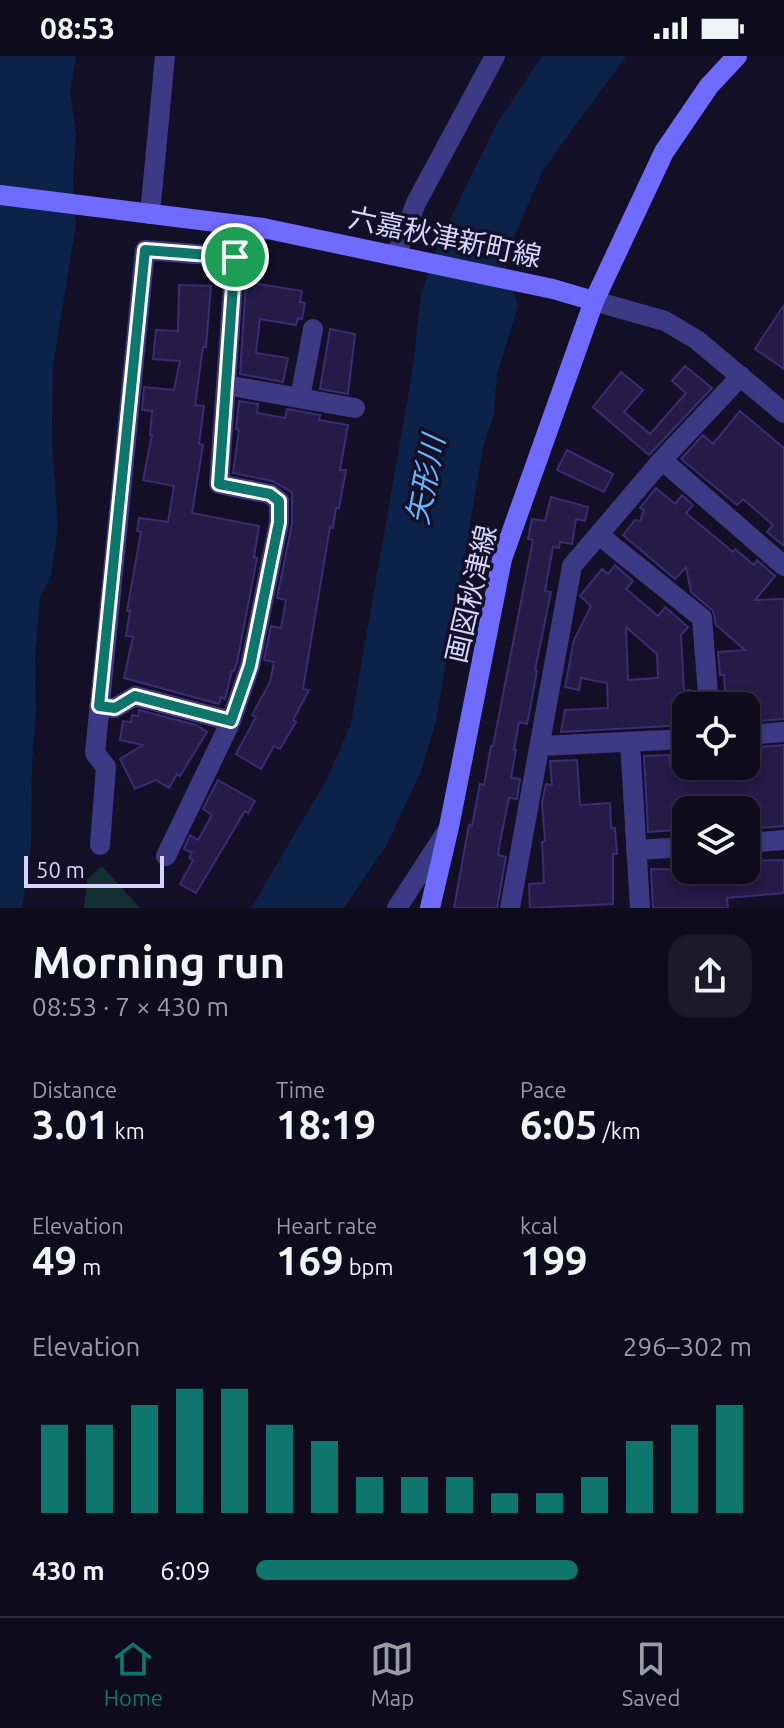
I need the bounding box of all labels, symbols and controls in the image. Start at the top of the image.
text: 08:53 [40,11,115,45]
street label: 六嘉秋津新町線 [346,201,544,272]
pin [201,223,269,291]
icon: arrive [213,235,257,279]
water label: 矢形川 [400,429,451,527]
street label: 画図秋津線 [440,522,501,666]
map controls [672,692,760,884]
button: locate [672,692,760,780]
button: layers [672,796,760,884]
scale bar [24,852,164,888]
text: 50 m [36,857,85,882]
button: share [668,934,752,1018]
text: Morning run [32,937,285,986]
text: 08:53 · 7 × 430 m [32,992,229,1021]
text: Distance [32,1077,117,1102]
text: Time [276,1077,325,1102]
text: Pace [520,1077,567,1102]
text: 3.01 [32,1102,110,1147]
text: 18:19 [276,1102,376,1147]
text: 6:05 [520,1102,598,1147]
text: km [110,1118,145,1143]
text: /km [598,1118,641,1143]
text: Elevation [32,1213,124,1238]
text: Heart rate [276,1213,377,1238]
text: kcal [520,1213,558,1238]
text: 49 [32,1238,77,1283]
text: 169 [276,1238,344,1283]
text: 199 [520,1238,588,1283]
text: m [77,1254,101,1279]
text: bpm [344,1254,393,1279]
text: Elevation [32,1332,140,1361]
text: 296–302 m [623,1332,752,1361]
text: 430 m [32,1556,105,1585]
text: 6:09 [160,1556,210,1585]
tab: Home [104,1637,163,1710]
tab: Map [370,1637,414,1710]
tab: Saved [622,1637,680,1710]

